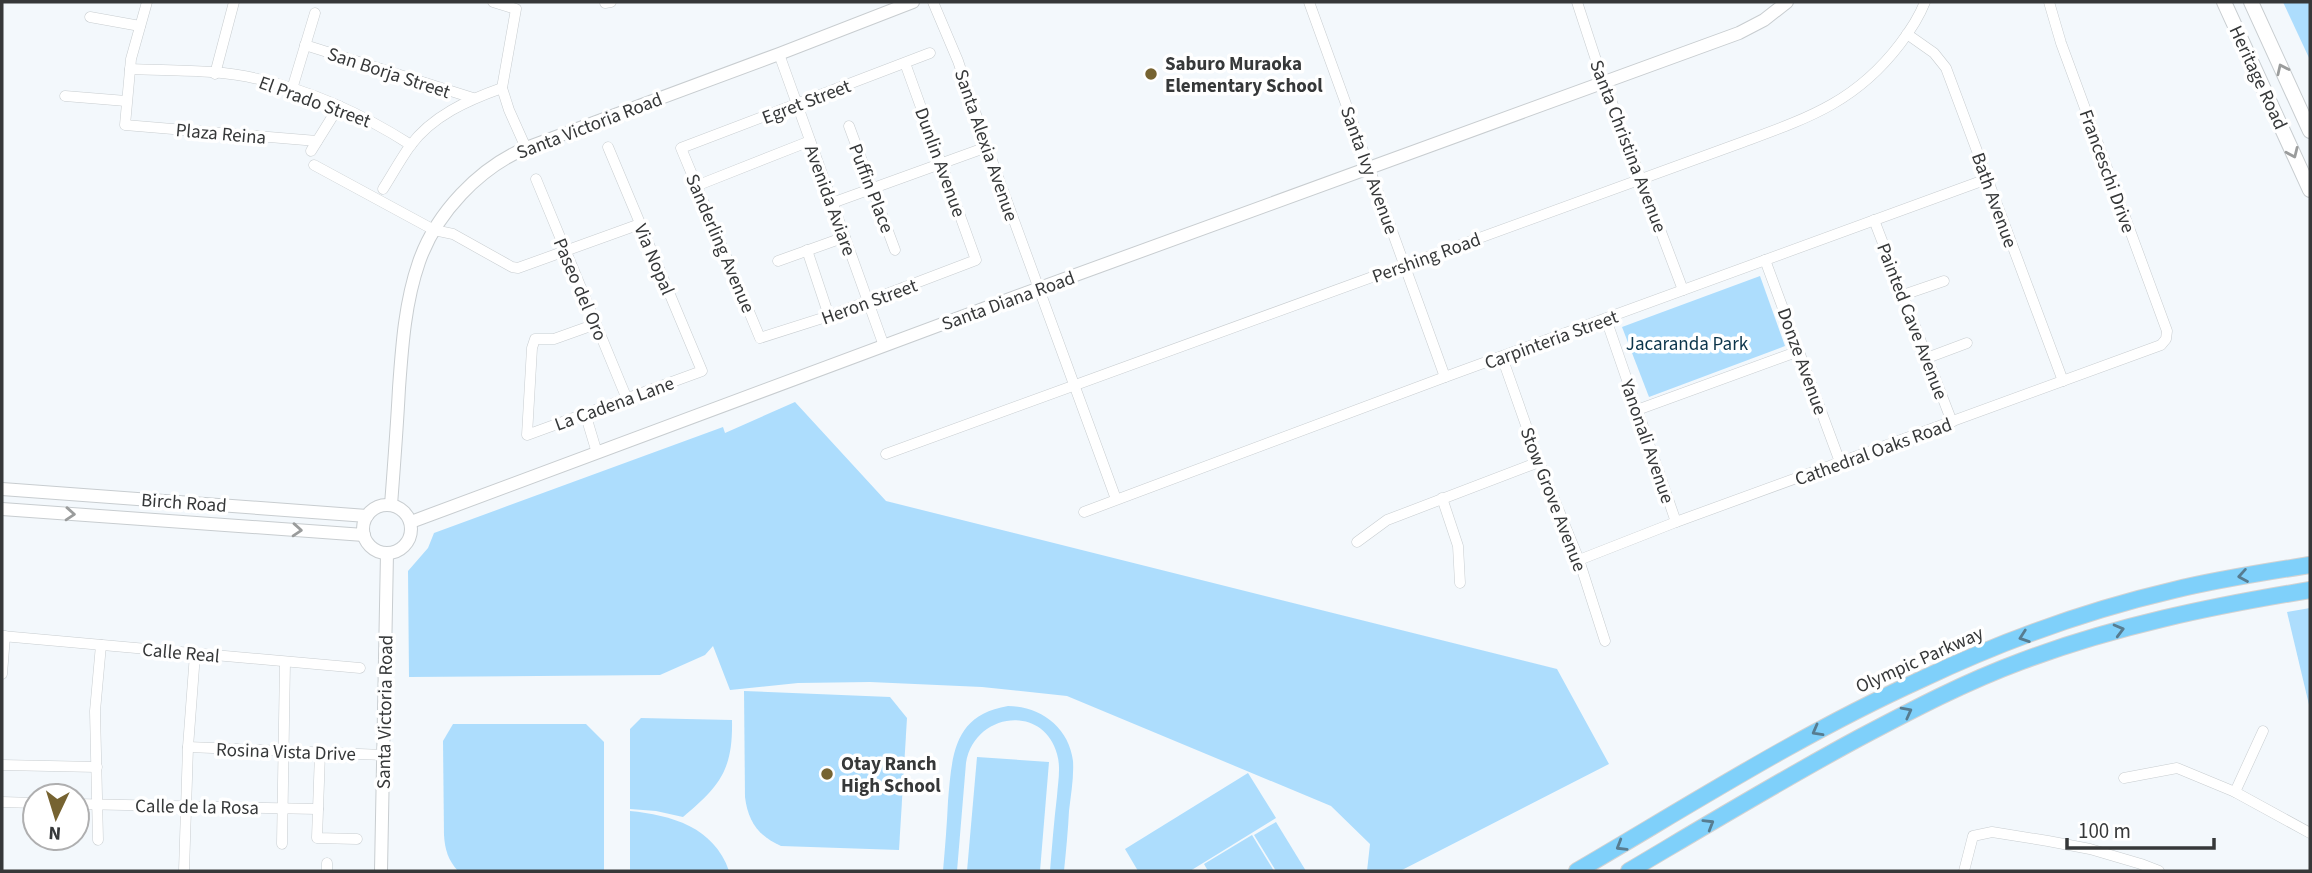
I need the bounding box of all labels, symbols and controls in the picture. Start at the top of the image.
street label: Heritage Road [2222,21,2294,134]
street label: San Borja Street [324,41,454,106]
place label: Saburo Muraoka Elementary School [1165,51,1323,100]
street label: Santa Christina Avenue [1582,56,1673,237]
one-way arrow [2276,64,2290,76]
street label: Santa Alexia Avenue [947,66,1024,225]
marker: Saburo Muraoka Elementary School [1143,66,1159,82]
street label: El Prado Street [255,70,375,135]
street label: Egret Street [758,73,855,132]
street label: Santa Victoria Road [513,86,666,167]
street label: Santa Ivy Avenue [1333,103,1404,238]
street label: Dunlin Avenue [907,104,972,221]
street label: Franceschi Drive [2072,106,2141,237]
street label: Plaza Reina [174,117,267,152]
street label: Puffin Place [841,140,900,237]
street label: Avenida Aviare [797,141,862,260]
one-way arrow [2285,146,2299,158]
street label: Bath Avenue [1964,149,2023,252]
street label: Sanderling Avenue [678,170,761,317]
street label: Via Nopal [627,220,681,300]
street label: Pershing Road [1368,226,1485,291]
street label: Paseo del Oro [546,234,613,345]
street label: Painted Cave Avenue [1869,239,1954,404]
street label: Santa Diana Road [938,265,1079,338]
street label: Heron Street [818,272,922,332]
street label: Carpinteria Street [1481,304,1623,377]
street label: Donze Avenue [1770,304,1833,419]
park label: Jacaranda Park [1626,331,1749,358]
street label: La Cadena Lane [551,370,678,439]
street label: Yanonali Avenue [1612,375,1680,507]
street label: Cathedral Oaks Road [1791,411,1956,493]
street label: Stow Grove Avenue [1513,424,1593,576]
street label: Birch Road [140,487,228,520]
one-way arrow [65,506,76,521]
one-way arrow [292,522,303,537]
one-way arrow [2237,568,2249,583]
street label: Olympic Parkway [1851,620,1988,701]
one-way arrow [2113,623,2125,638]
one-way arrow [2018,629,2031,643]
street label: Santa Victoria Road [371,635,400,789]
street label: Calle Real [141,637,221,670]
one-way arrow [1900,707,1913,721]
one-way arrow [1812,723,1824,736]
street label: Rosina Vista Drive [216,737,356,768]
place label: Otay Ranch High School [841,751,941,800]
marker: Otay Ranch High School [819,766,835,782]
north arrow [21,782,91,852]
street label: Calle de la Rosa [135,793,259,822]
scale bar [2067,806,2214,850]
text: 100 m [2078,816,2131,846]
text: N [48,819,62,846]
one-way arrow [1702,819,1715,832]
one-way arrow [1615,837,1628,850]

